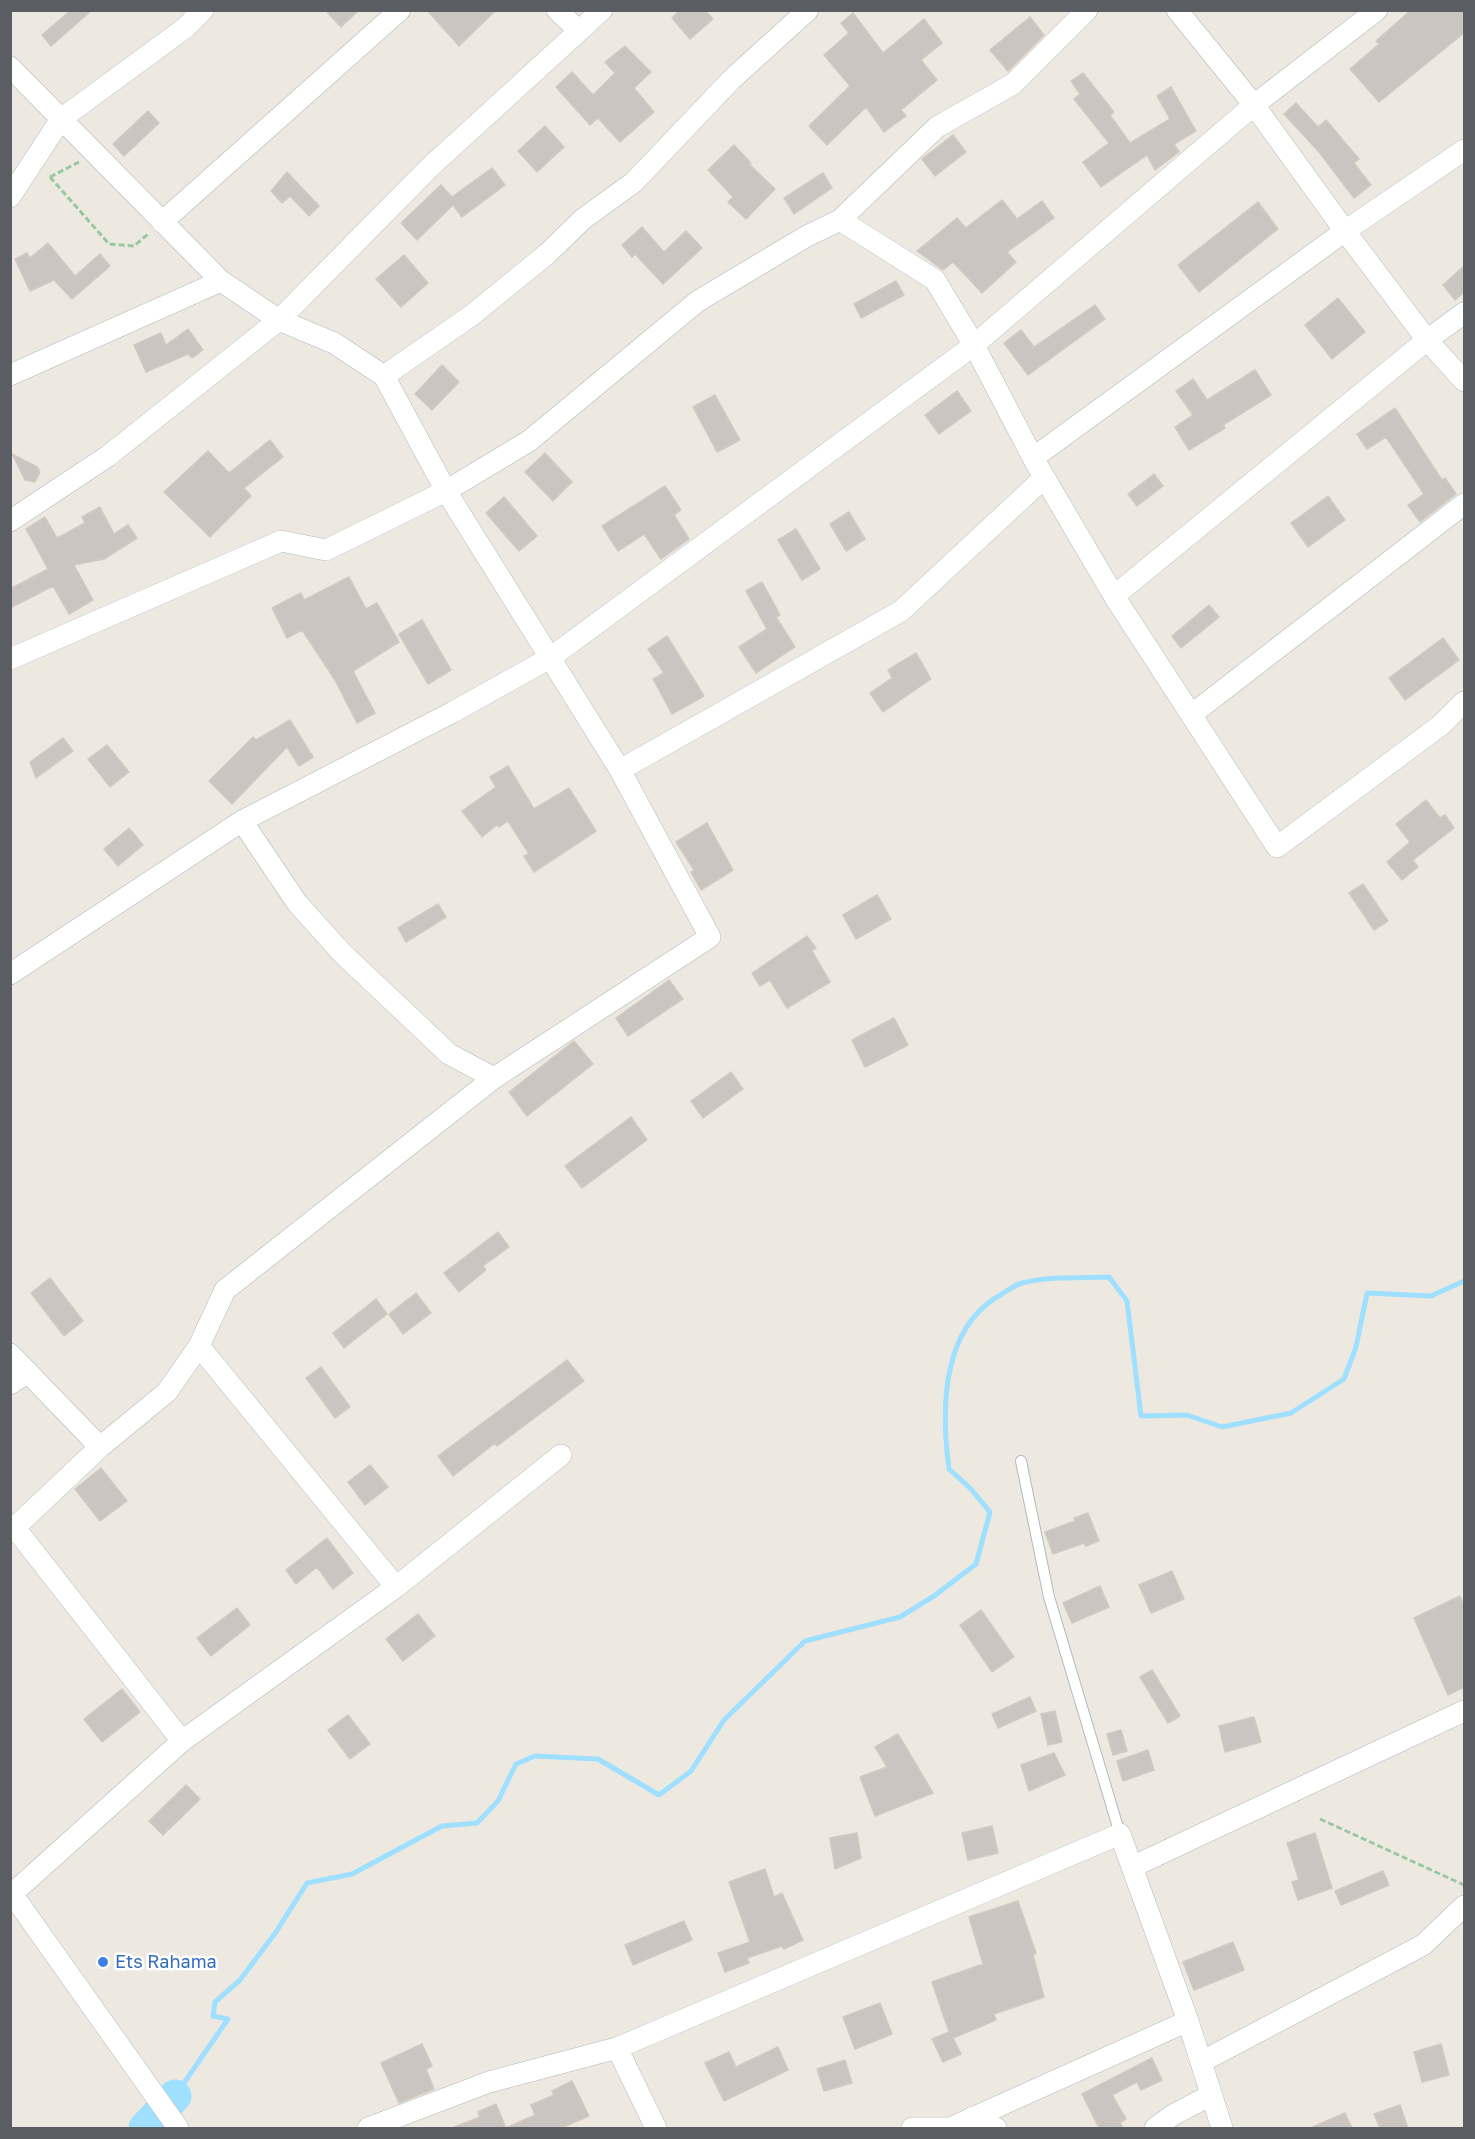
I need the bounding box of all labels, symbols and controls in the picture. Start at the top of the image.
place label: Ets Rahama [115,1951,217,1973]
marker: Ets Rahama [96,1955,110,1969]

